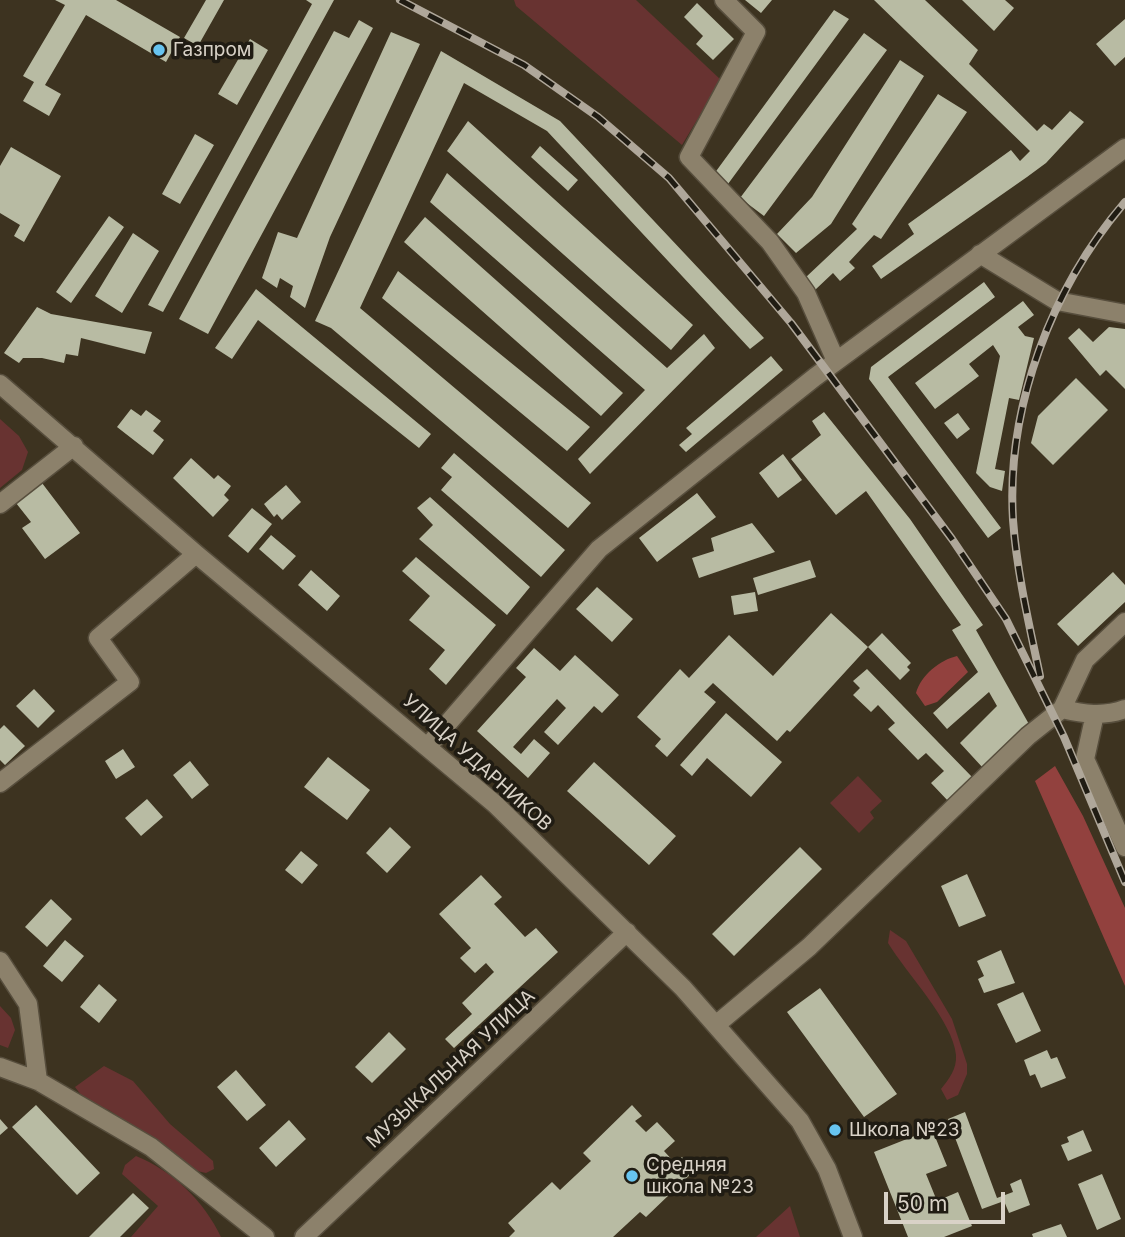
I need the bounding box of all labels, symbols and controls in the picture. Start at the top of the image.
place label: Газпром [173,39,251,61]
marker: Газпром [151,42,167,58]
street label: УЛИЦА УДАРНИКОВ [398,690,556,836]
street label: МУЗЫКАЛЬНАЯ УЛИЦА [362,985,540,1153]
place label: Школа №23 [849,1119,959,1141]
marker: Школа №23 [827,1122,843,1138]
place label: Средняя школа №23 [646,1154,754,1198]
marker: Средняя школа №23 [624,1168,640,1184]
scale bar [887,1178,1008,1222]
text: 50 m [897,1191,947,1216]

